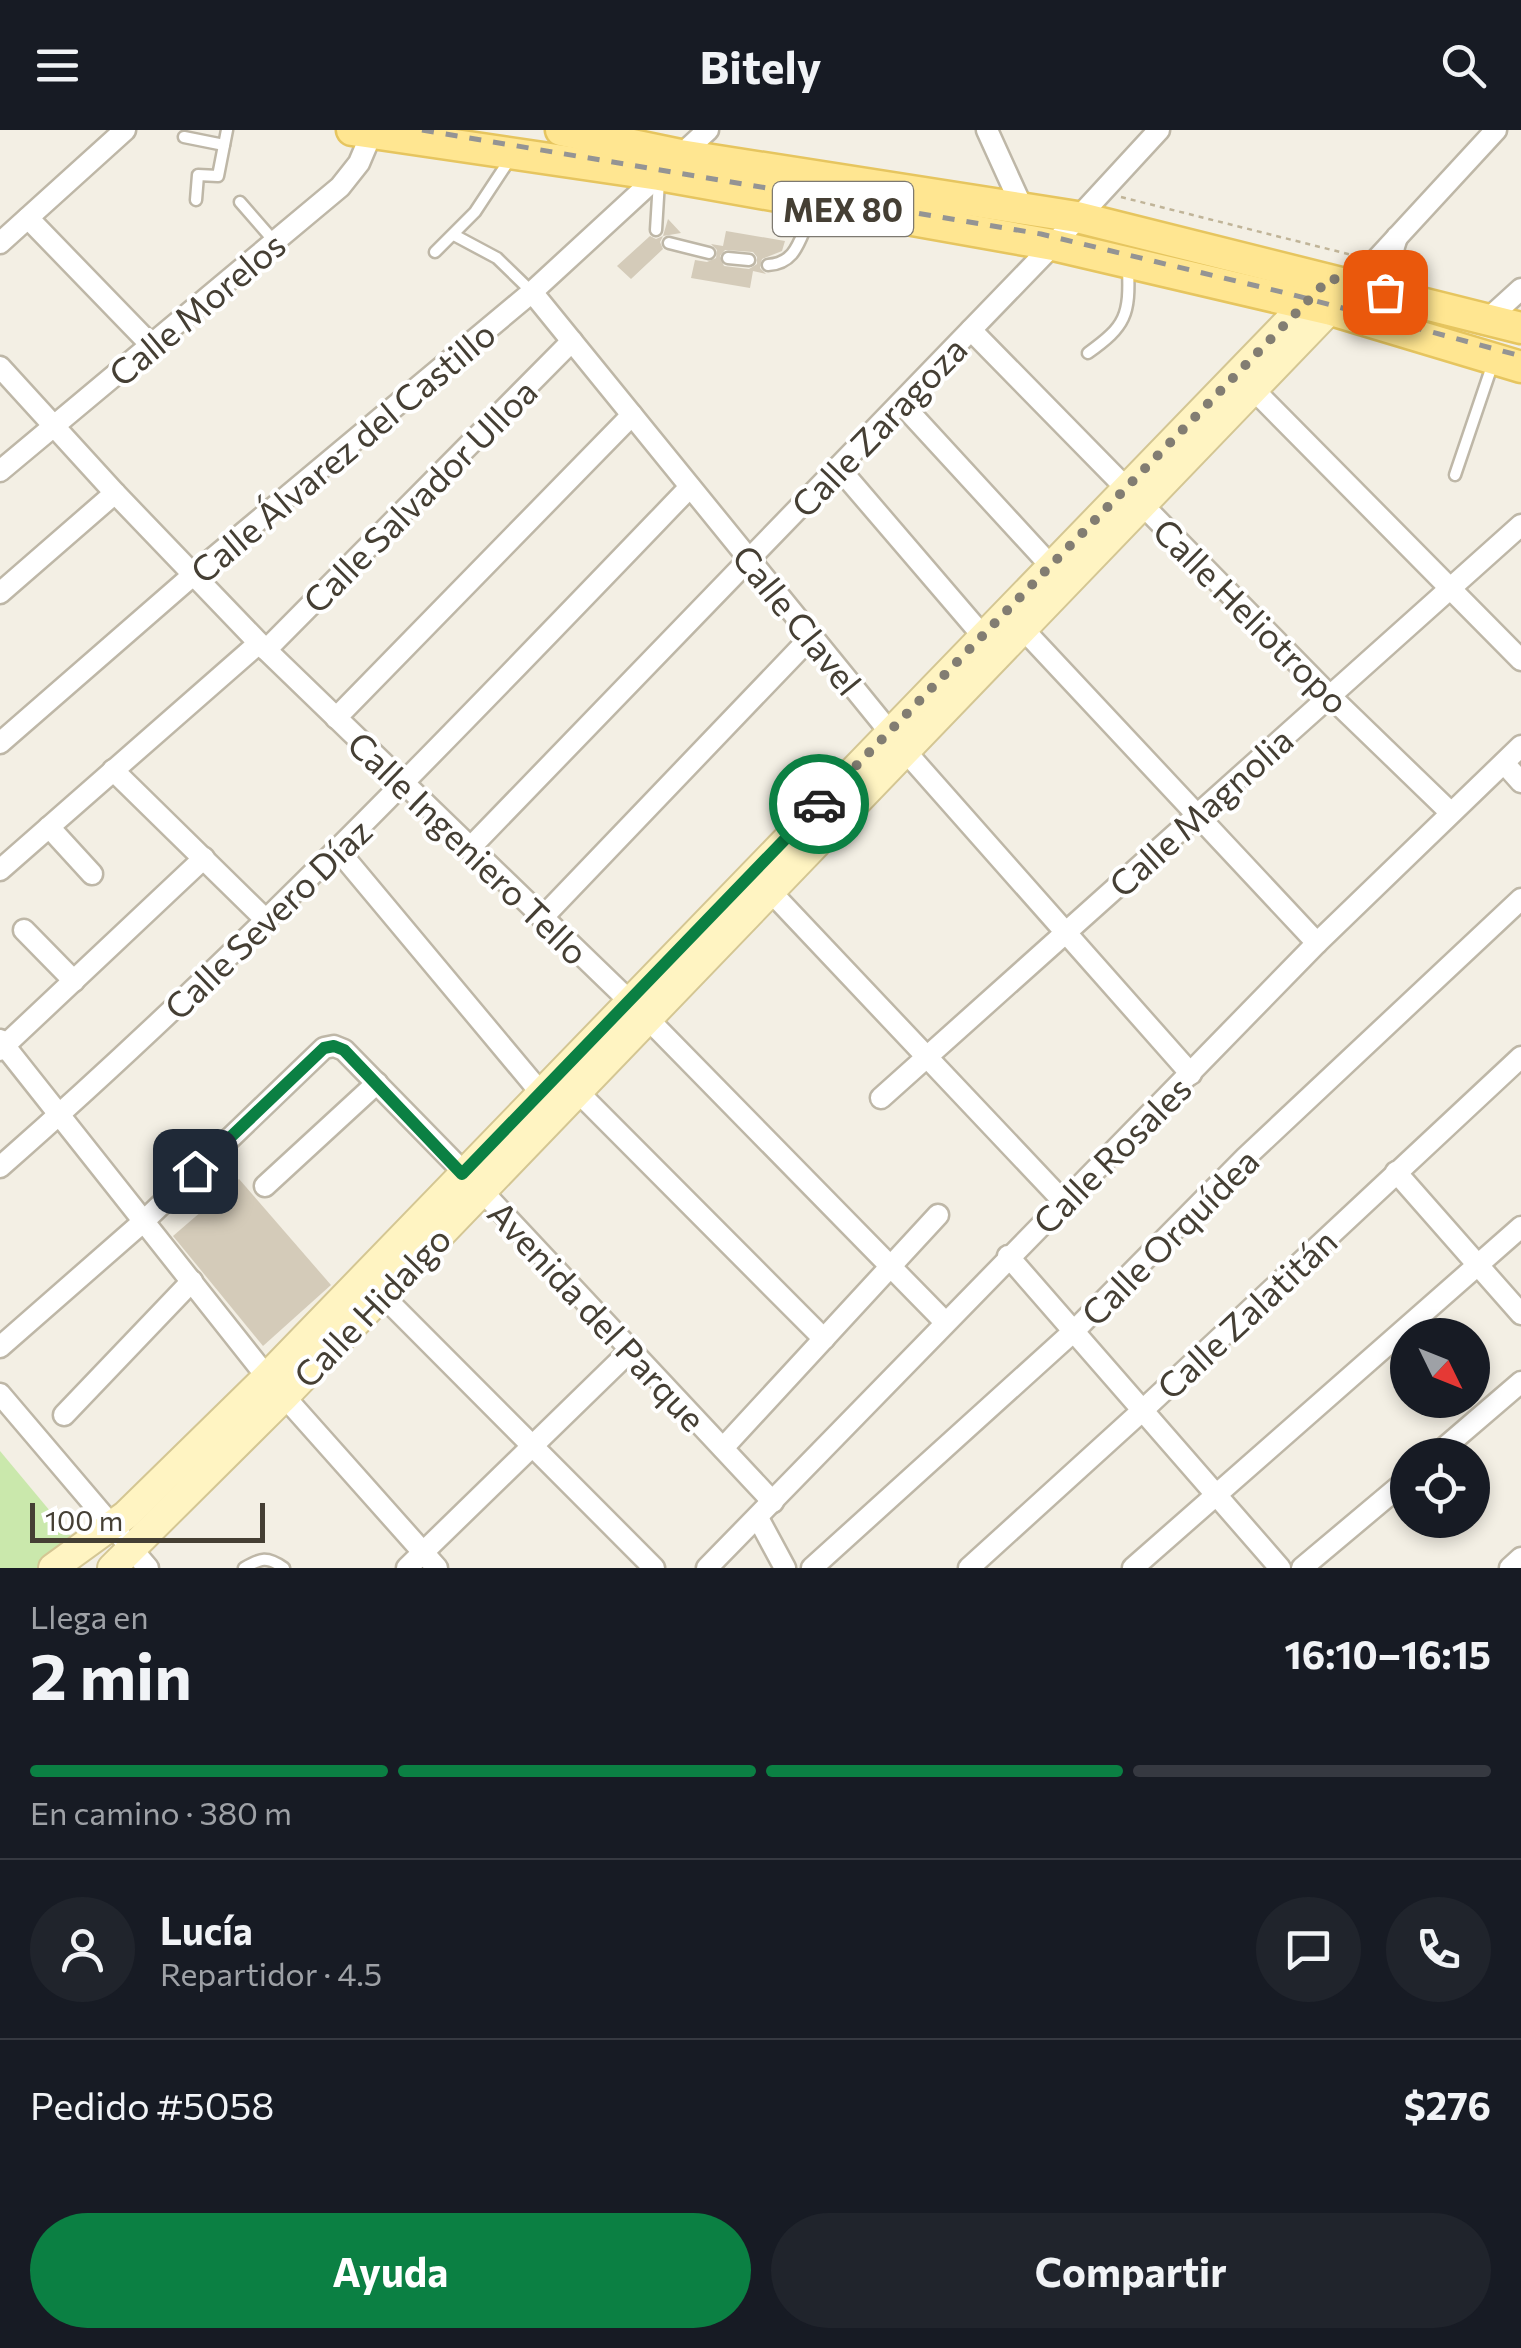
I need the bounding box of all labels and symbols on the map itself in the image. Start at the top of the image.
road number: MEX 80 [773,182,913,236]
street label: Calle Morelos [99,222,293,394]
pin [1343,250,1428,335]
street label: Calle Álvarez del Castillo [181,311,503,591]
street label: Calle Zaragoza [781,327,975,525]
street label: Calle Salvador Ulloa [293,369,545,621]
street label: Calle Heliotropo [1145,508,1359,722]
street label: Calle Clavel [724,535,872,703]
street label: Calle Magnolia [1099,717,1301,905]
street label: Calle Ingeniero Tello [340,721,598,973]
courier [769,754,869,854]
street label: Calle Severo Díaz [155,808,379,1028]
street label: Calle Rosales [1023,1066,1199,1242]
pin [153,1129,238,1214]
street label: Calle Orquídea [1071,1138,1267,1334]
street label: Avenida del Parque [480,1191,716,1439]
street label: Calle Hidalgo [283,1216,459,1396]
street label: Calle Zalatitán [1147,1219,1345,1407]
north arrow [1390,1318,1490,1418]
scale bar [30,1498,265,1542]

